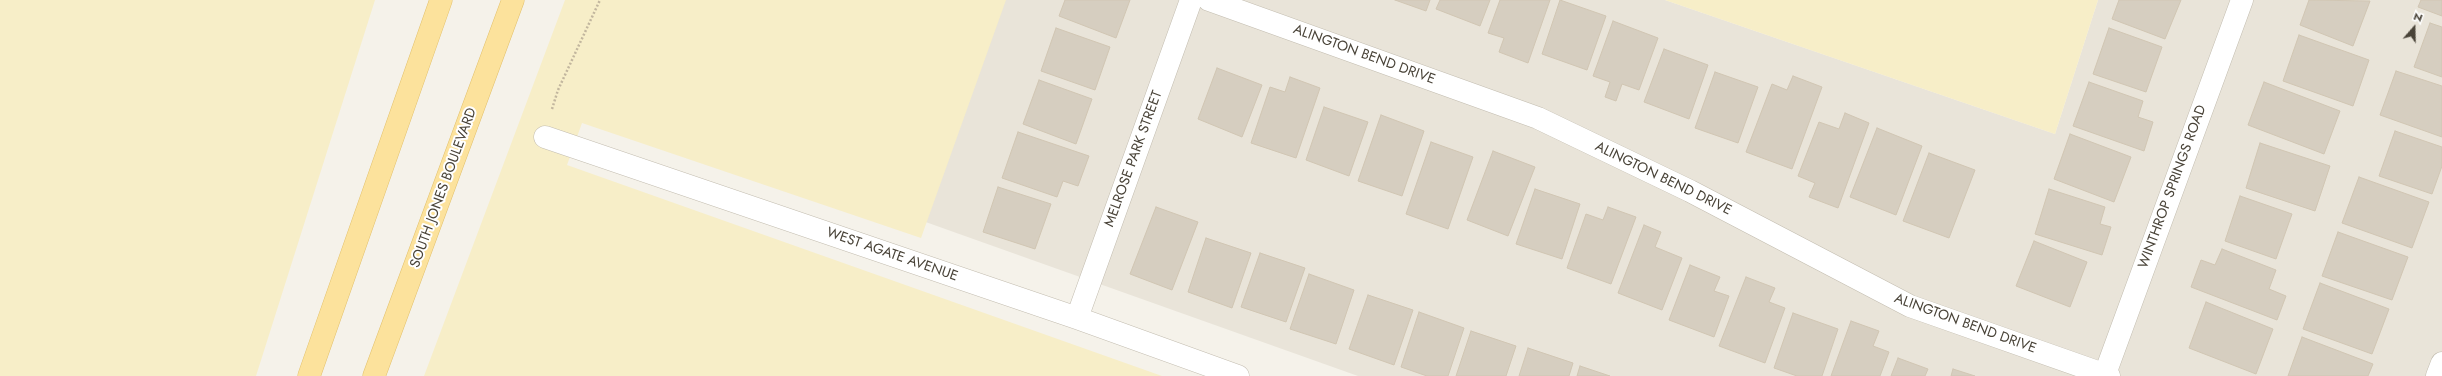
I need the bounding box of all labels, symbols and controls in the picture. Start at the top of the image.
north arrow [2394,8,2434,48]
text: N [2411,8,2425,26]
street label: ALINGTON BEND DRIVE [1291,21,1437,89]
street label: MELROSE PARK STREET [1102,89,1166,229]
street label: WINTHROP SPRINGS ROAD [2136,103,2210,271]
street label: SOUTH JONES BOULEVARD [407,106,481,270]
street label: ALINGTON BEND DRIVE [1592,139,1734,219]
street label: WEST AGATE AVENUE [824,225,960,285]
street label: ALINGTON BEND DRIVE [1892,290,2038,358]

